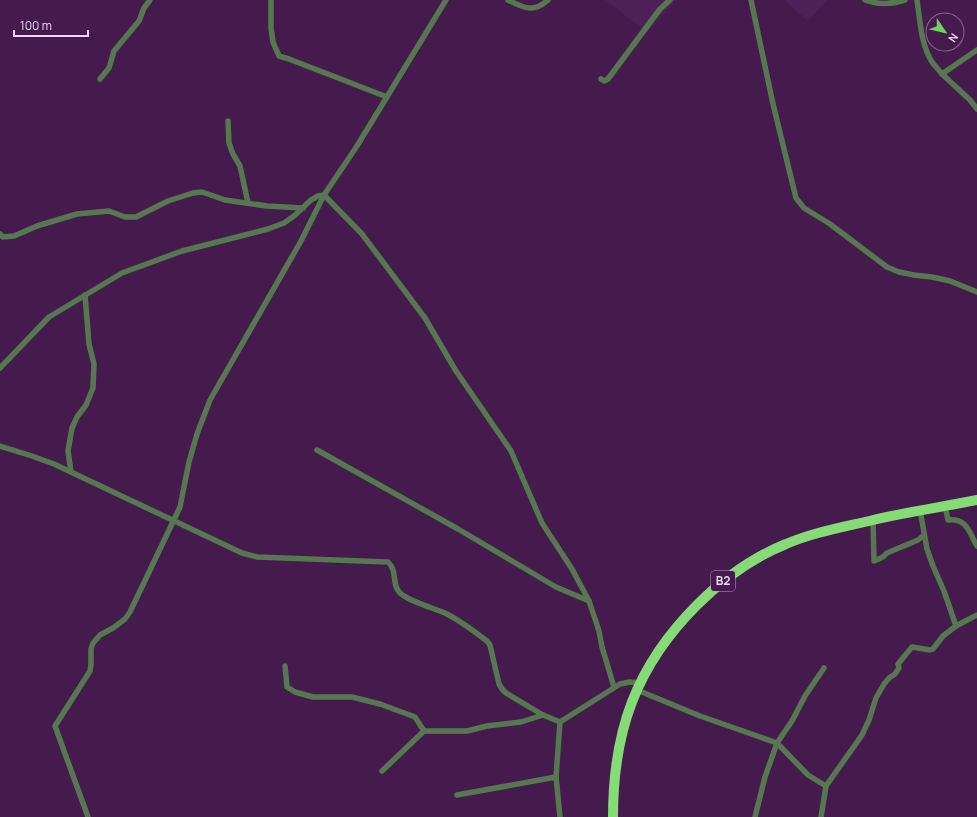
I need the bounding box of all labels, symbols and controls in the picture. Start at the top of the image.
scale bar [14,12,88,38]
north arrow [925,12,965,52]
text: 100 m [20,17,52,34]
text: N [945,30,962,46]
road number: B2 [711,571,735,591]

